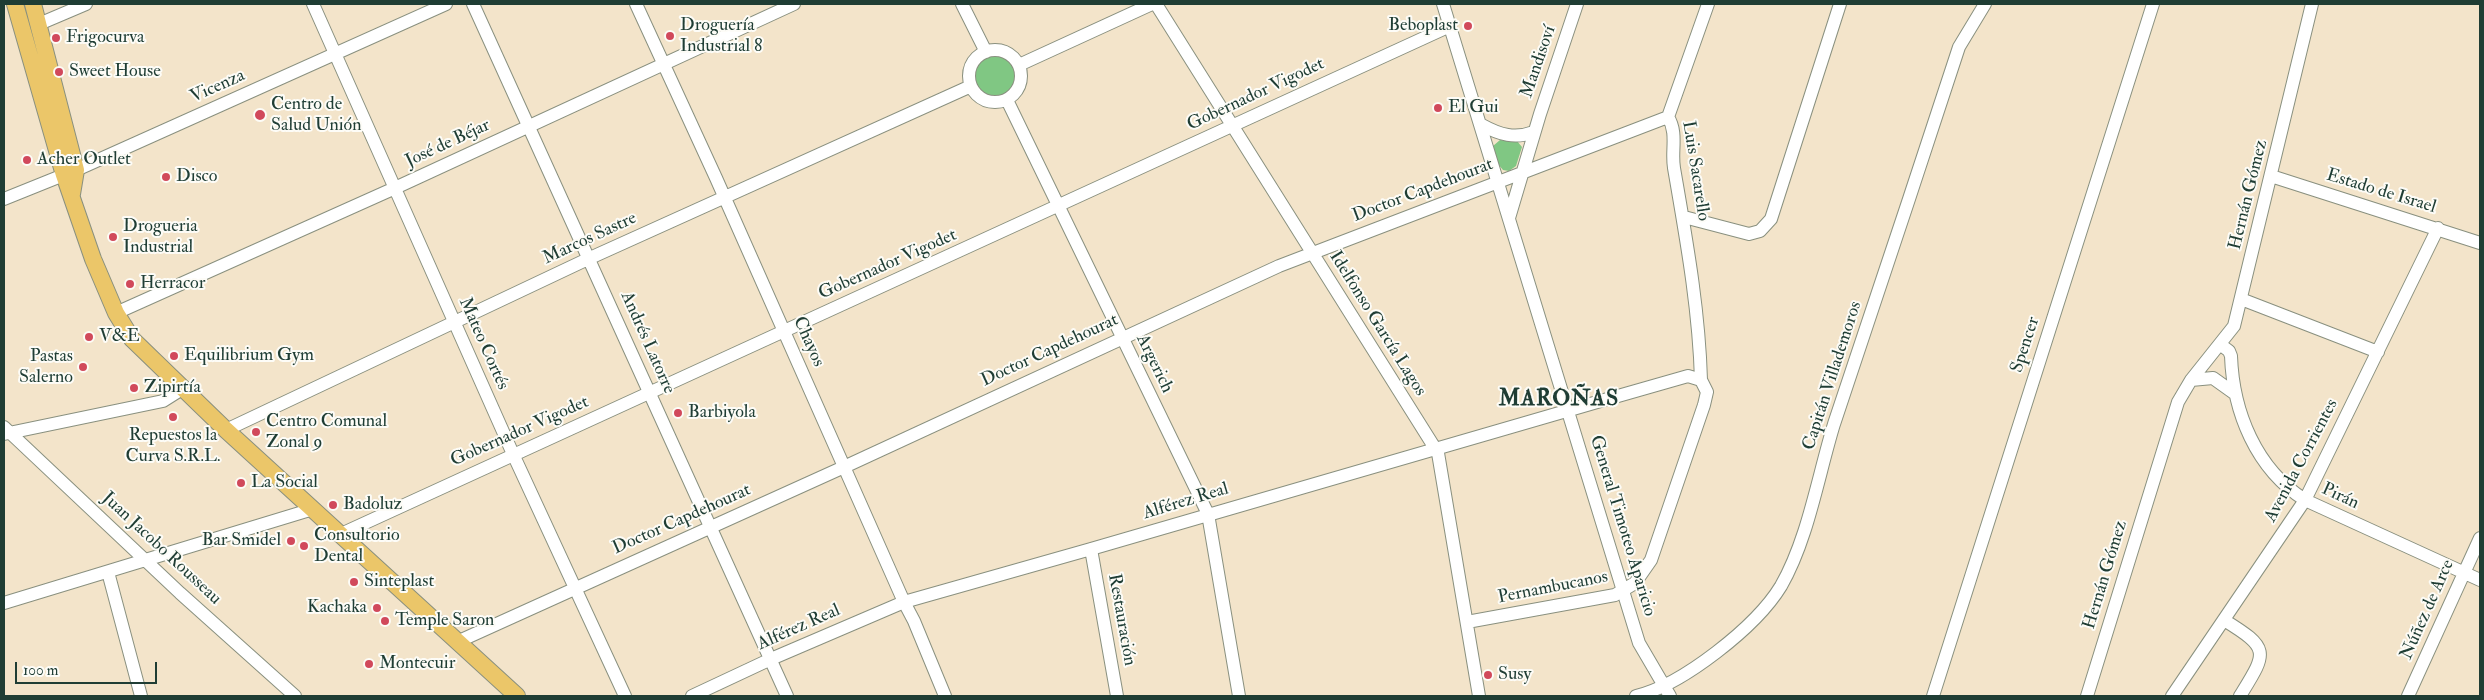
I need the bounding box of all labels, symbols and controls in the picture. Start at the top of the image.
place label: Droguería Industrial 8 [680,15,762,58]
place label: Beboplast [1388,15,1458,37]
marker: Beboplast [1462,20,1474,32]
street label: Mandisoví [1517,23,1561,101]
place label: Frigocurva [66,27,144,49]
marker: Droguería Industrial 8 [664,30,676,42]
marker: Frigocurva [50,32,62,44]
street label: Gobernador Vigodet [1184,54,1328,136]
place label: Sweet House [69,61,161,83]
street label: Vicenza [187,65,249,109]
marker: Sweet House [53,66,65,78]
place label: Centro de Salud Unión [271,94,361,136]
place label: El Gui [1448,97,1499,119]
marker: El Gui [1432,102,1444,114]
marker: Centro de Salud Unión [253,108,267,122]
street label: José de Béjar [402,115,494,173]
street label: Luis Sacarello [1676,119,1714,223]
street label: Hernán Gómez [2225,138,2273,252]
place label: Acher Outlet [37,149,131,171]
marker: Acher Outlet [21,154,33,166]
street label: Doctor Capdehourat [1350,154,1496,228]
street label: Estado de Israel [2324,165,2438,219]
place label: Disco [176,166,217,188]
marker: Disco [160,171,172,183]
street label: Marcos Sastre [540,208,640,270]
place label: Drogueria Industrial [123,216,198,258]
street label: Gobernador Vigodet [816,225,960,305]
marker: Drogueria Industrial [107,231,119,243]
street label: Idelfonso García Lagos [1324,248,1430,400]
place label: Herracor [140,273,205,295]
marker: Herracor [124,278,136,290]
street label: Andrés Latorre [615,289,679,397]
street label: Mateo Cortés [453,295,513,393]
street label: Capitán Villademoros [1799,299,1867,453]
street label: Doctor Capdehourat [978,310,1122,392]
street label: Chayos [787,314,829,370]
street label: Spencer [2007,314,2045,376]
place label: V&E [99,326,140,348]
marker: V&E [83,331,95,343]
street label: Argerich [1131,331,1177,397]
place label: Equilibrium Gym [184,345,314,367]
place label: Pastas Salerno [19,346,73,388]
marker: Equilibrium Gym [168,350,180,362]
marker: Pastas Salerno [77,361,89,373]
place label: Zipirtía [144,377,201,399]
marker: Zipirtía [128,382,140,394]
district label: MAROÑAS [1498,387,1620,413]
street label: Gobernador Vigodet [448,392,592,472]
street label: Avenida Corrientes [2260,396,2344,526]
place label: Barbiyola [688,402,756,424]
marker: Barbiyola [672,407,684,419]
marker: Repuestos la Curva S.R.L. [167,411,179,423]
place label: Centro Comunal Zonal 9 [266,411,387,454]
place label: Repuestos la Curva S.R.L. [126,425,220,468]
marker: Centro Comunal Zonal 9 [250,426,262,438]
street label: General Timoteo Aparicio [1584,433,1660,619]
place label: La Social [251,472,318,494]
marker: La Social [235,477,247,489]
street label: Alférez Real [1141,479,1231,525]
street label: Pirán [2318,479,2362,515]
street label: Doctor Capdehourat [610,480,754,560]
street label: Juan Jacobo Rousseau [97,488,225,610]
place label: Badoluz [343,494,402,516]
marker: Badoluz [327,499,339,511]
street label: Hernán Gómez [2079,518,2133,632]
place label: Consultorio Dental [314,525,400,568]
place label: Bar Smidel [202,530,281,552]
marker: Bar Smidel [285,535,297,547]
marker: Consultorio Dental [298,540,310,552]
street label: Núñez de Arce [2396,557,2460,663]
street label: Pernambucanos [1496,567,1610,609]
place label: Sinteplast [364,571,434,593]
street label: Restauración [1102,572,1140,668]
marker: Sinteplast [348,576,360,588]
place label: Kachaka [307,597,367,619]
street label: Alférez Real [754,600,844,656]
marker: Kachaka [371,602,383,614]
place label: Temple Saron [395,610,494,632]
marker: Temple Saron [379,615,391,627]
scale bar [18,652,160,684]
place label: Montecuir [379,653,455,675]
marker: Montecuir [363,658,375,670]
text: 100 m [23,661,58,680]
place label: Susy [1498,664,1531,686]
marker: Susy [1482,669,1494,681]

